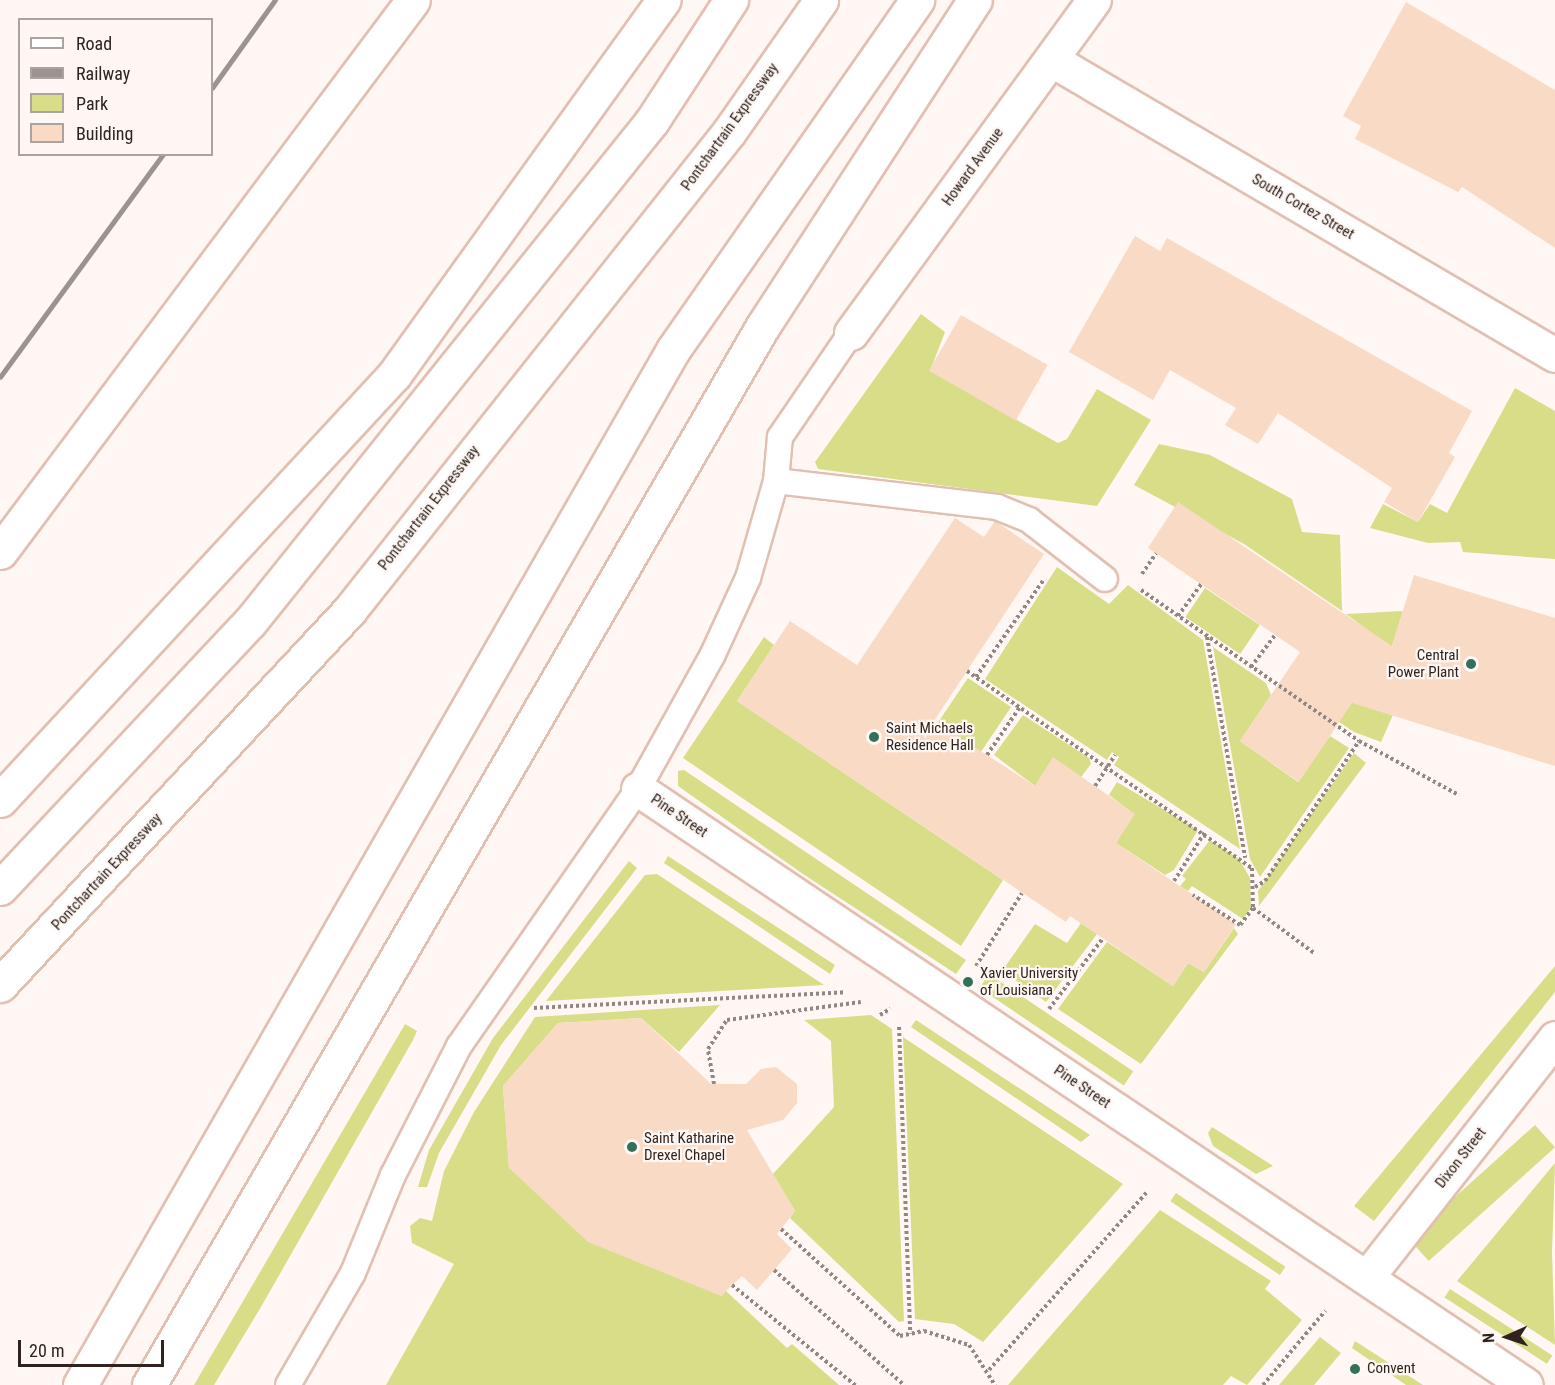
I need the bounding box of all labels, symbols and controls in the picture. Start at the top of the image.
legend [18,18,213,156]
text: Road [76,33,112,54]
street label: Pontchartrain Expressway [678,60,782,194]
text: Railway [76,63,130,84]
text: Park [76,93,108,114]
text: Building [76,123,133,144]
street label: Howard Avenue [939,124,1007,210]
street label: South Cortez Street [1249,170,1357,244]
street label: Pontchartrain Expressway [375,442,483,574]
place label: Central Power Plant [1388,646,1459,681]
marker: Central Power Plant [1464,657,1478,671]
place label: Saint Michaels Residence Hall [886,719,974,754]
marker: Saint Michaels Residence Hall [867,730,881,744]
street label: Pine Street [647,790,711,842]
street label: Pontchartrain Expressway [48,810,166,934]
place label: Xavier University of Louisiana [980,964,1078,999]
marker: Xavier University of Louisiana [961,975,975,989]
street label: Pine Street [1050,1061,1114,1113]
street label: Dixon Street [1432,1124,1490,1192]
place label: Saint Katharine Drexel Chapel [644,1129,734,1164]
marker: Saint Katharine Drexel Chapel [625,1140,639,1154]
north arrow [1477,1307,1537,1367]
scale bar [21,1328,166,1366]
text: N [1479,1333,1498,1343]
text: 20 m [29,1340,64,1361]
place label: Convent [1367,1360,1415,1378]
marker: Convent [1348,1362,1362,1376]

